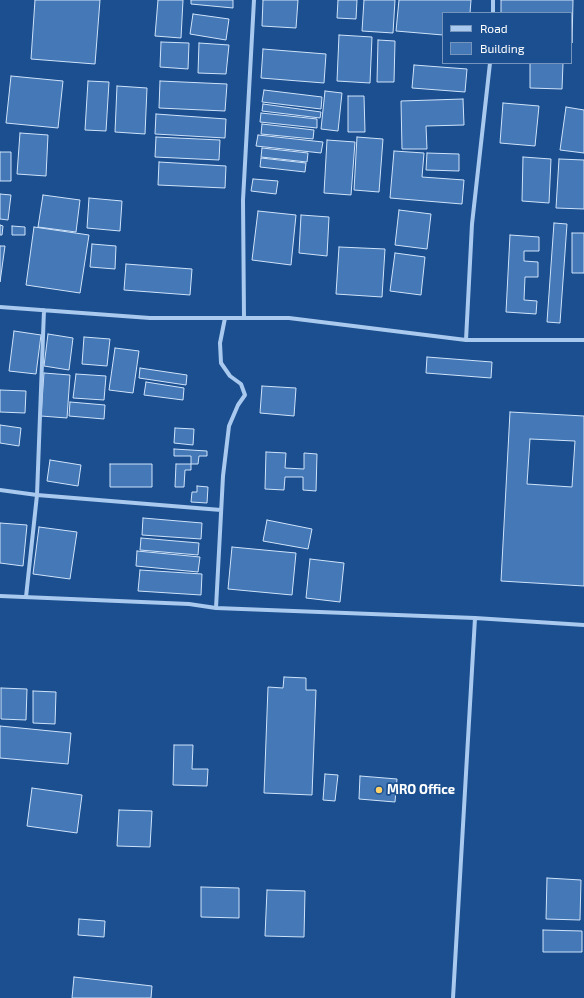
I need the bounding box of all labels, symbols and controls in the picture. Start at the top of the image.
legend [442,12,572,64]
text: Road [480,21,508,35]
text: Building [480,41,524,55]
place label: MRO Office [387,782,455,798]
marker: MRO Office [374,785,384,795]

